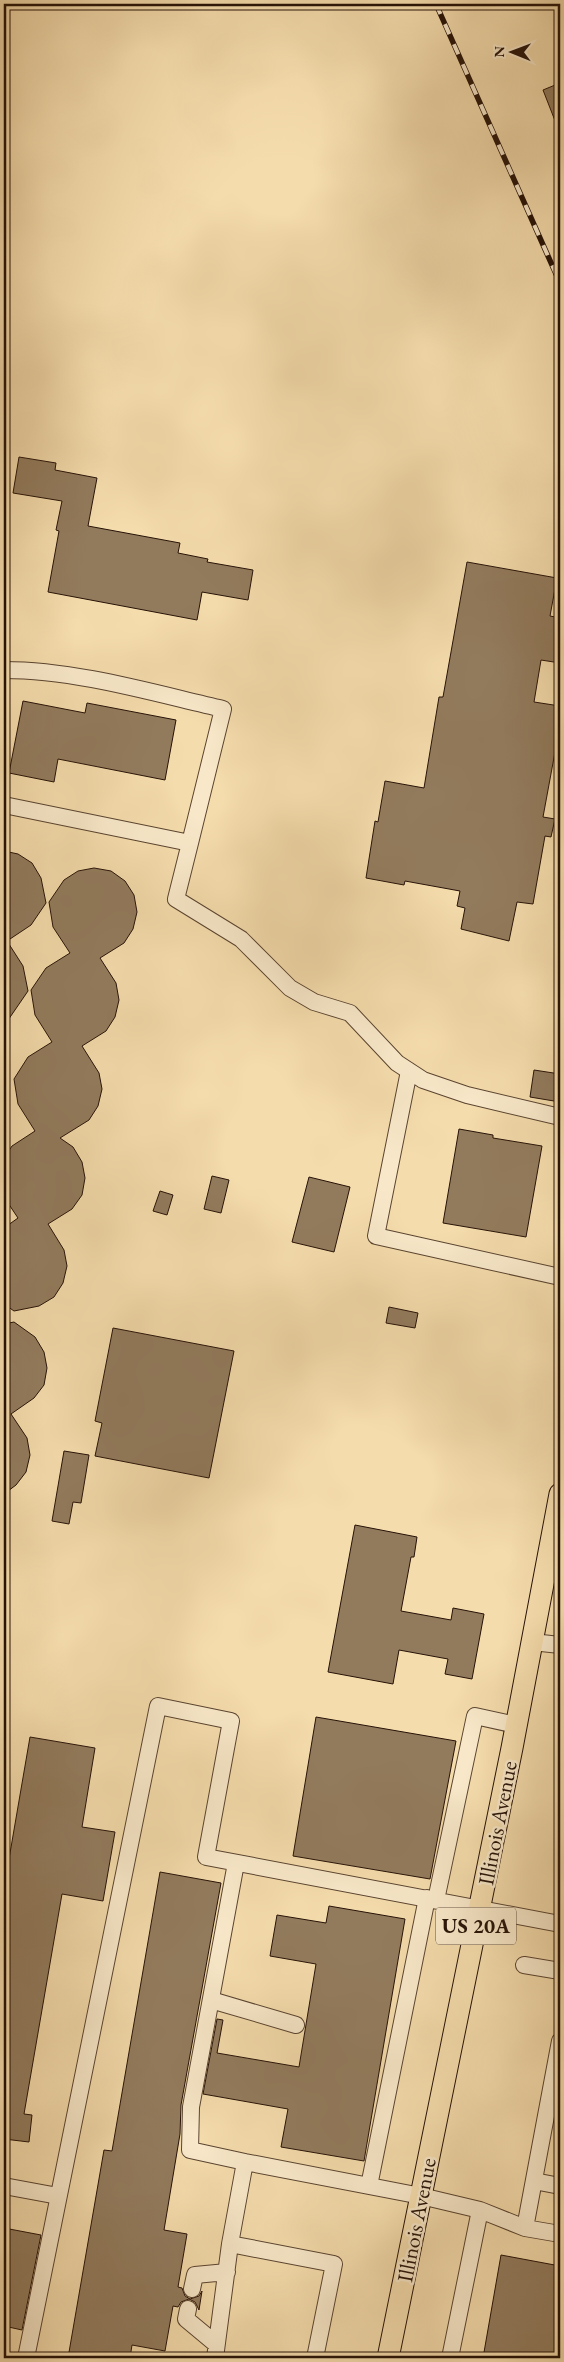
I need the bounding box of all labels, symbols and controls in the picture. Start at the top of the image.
north arrow [486,28,536,78]
text: N [490,45,508,58]
street label: Illinois Avenue [471,1758,524,1888]
road number: US 20A [436,1908,516,1944]
street label: Illinois Avenue [390,2155,443,2285]

